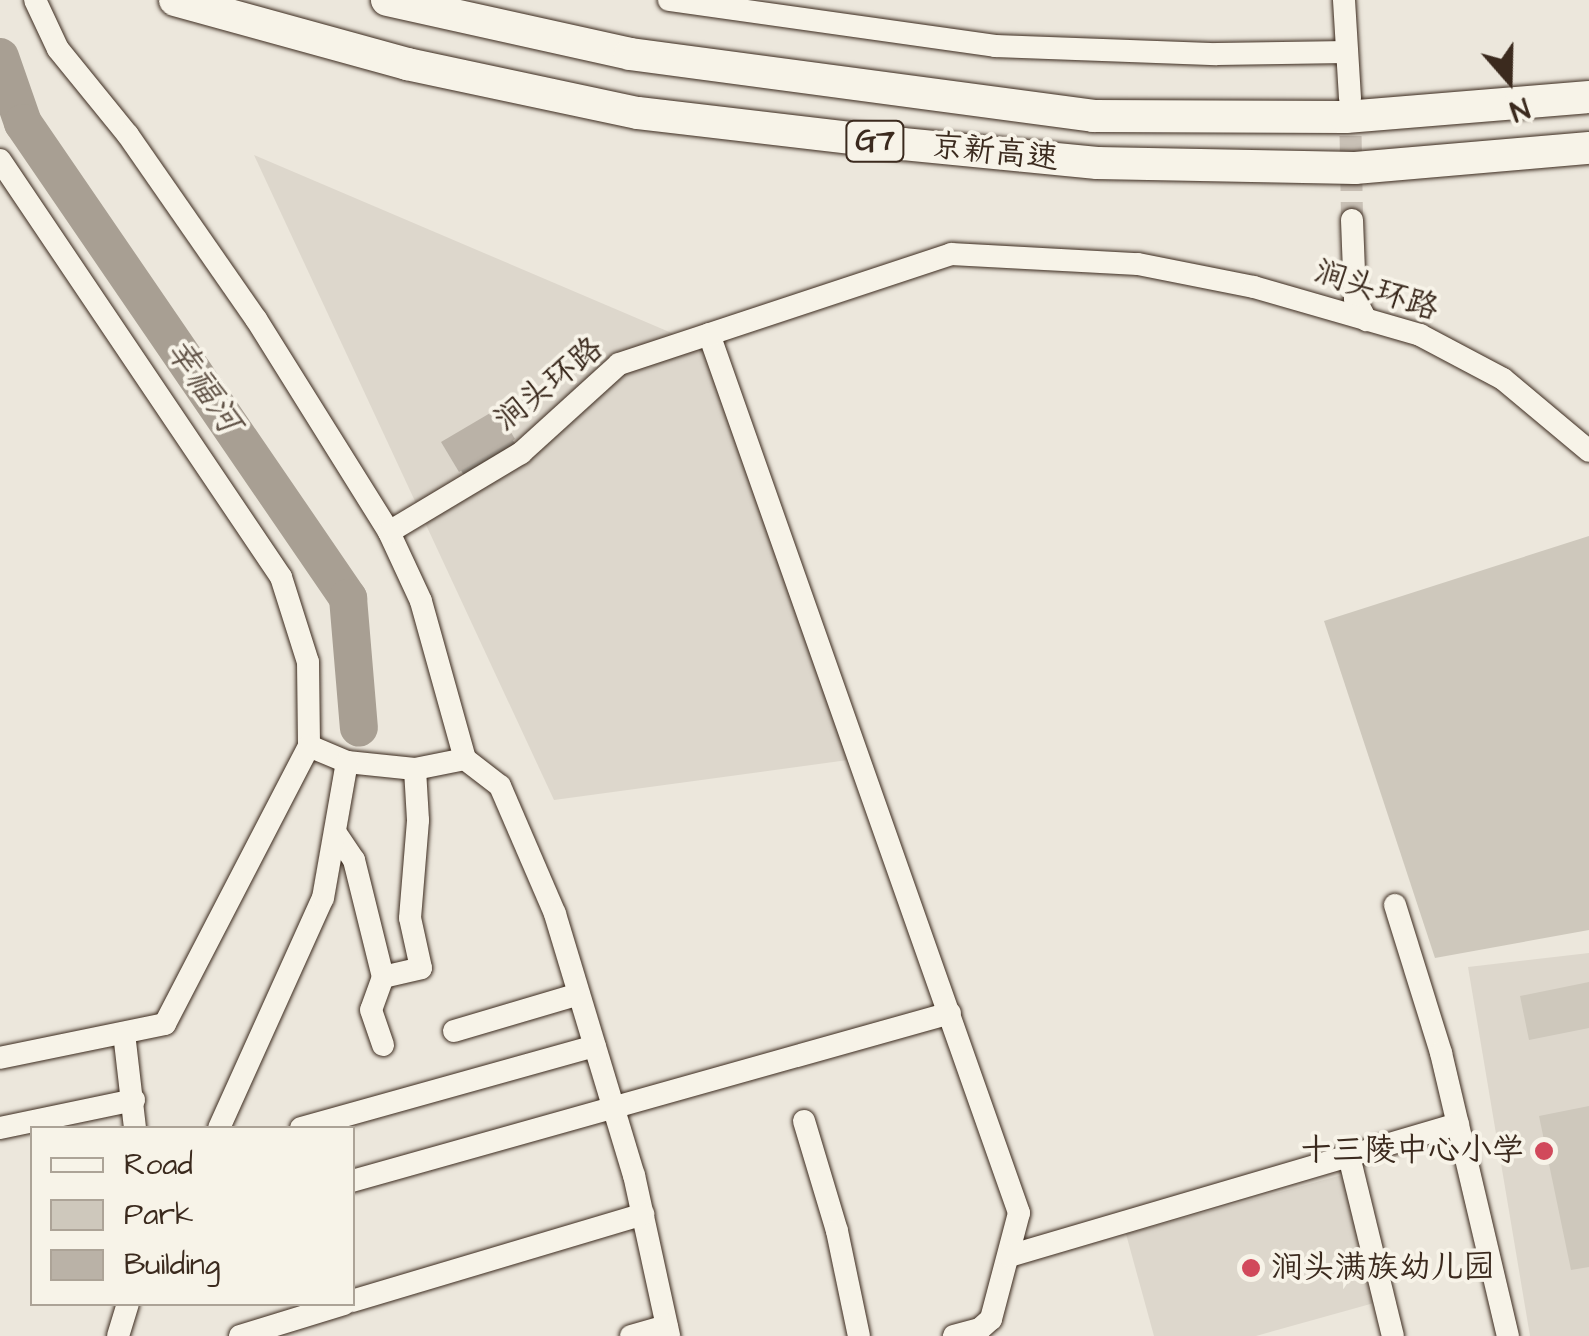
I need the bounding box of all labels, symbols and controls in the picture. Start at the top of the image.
north arrow [1459,30,1559,130]
text: N [1505,87,1534,130]
road number: G7 [845,116,905,166]
street label: 京新高速 [929,127,1061,179]
street label: 涧头环路 [1309,253,1443,329]
street label: 涧头环路 [487,330,611,440]
water label: 幸福河 [156,331,250,441]
legend [30,1126,355,1306]
place label: 十三陵中心小学 [1300,1132,1524,1170]
marker: 十三陵中心小学 [1533,1140,1555,1162]
text: Road [124,1144,193,1186]
text: Park [124,1194,193,1236]
text: Building [124,1244,220,1286]
place label: 涧头满族幼儿园 [1271,1249,1495,1287]
marker: 涧头满族幼儿园 [1240,1257,1262,1279]

